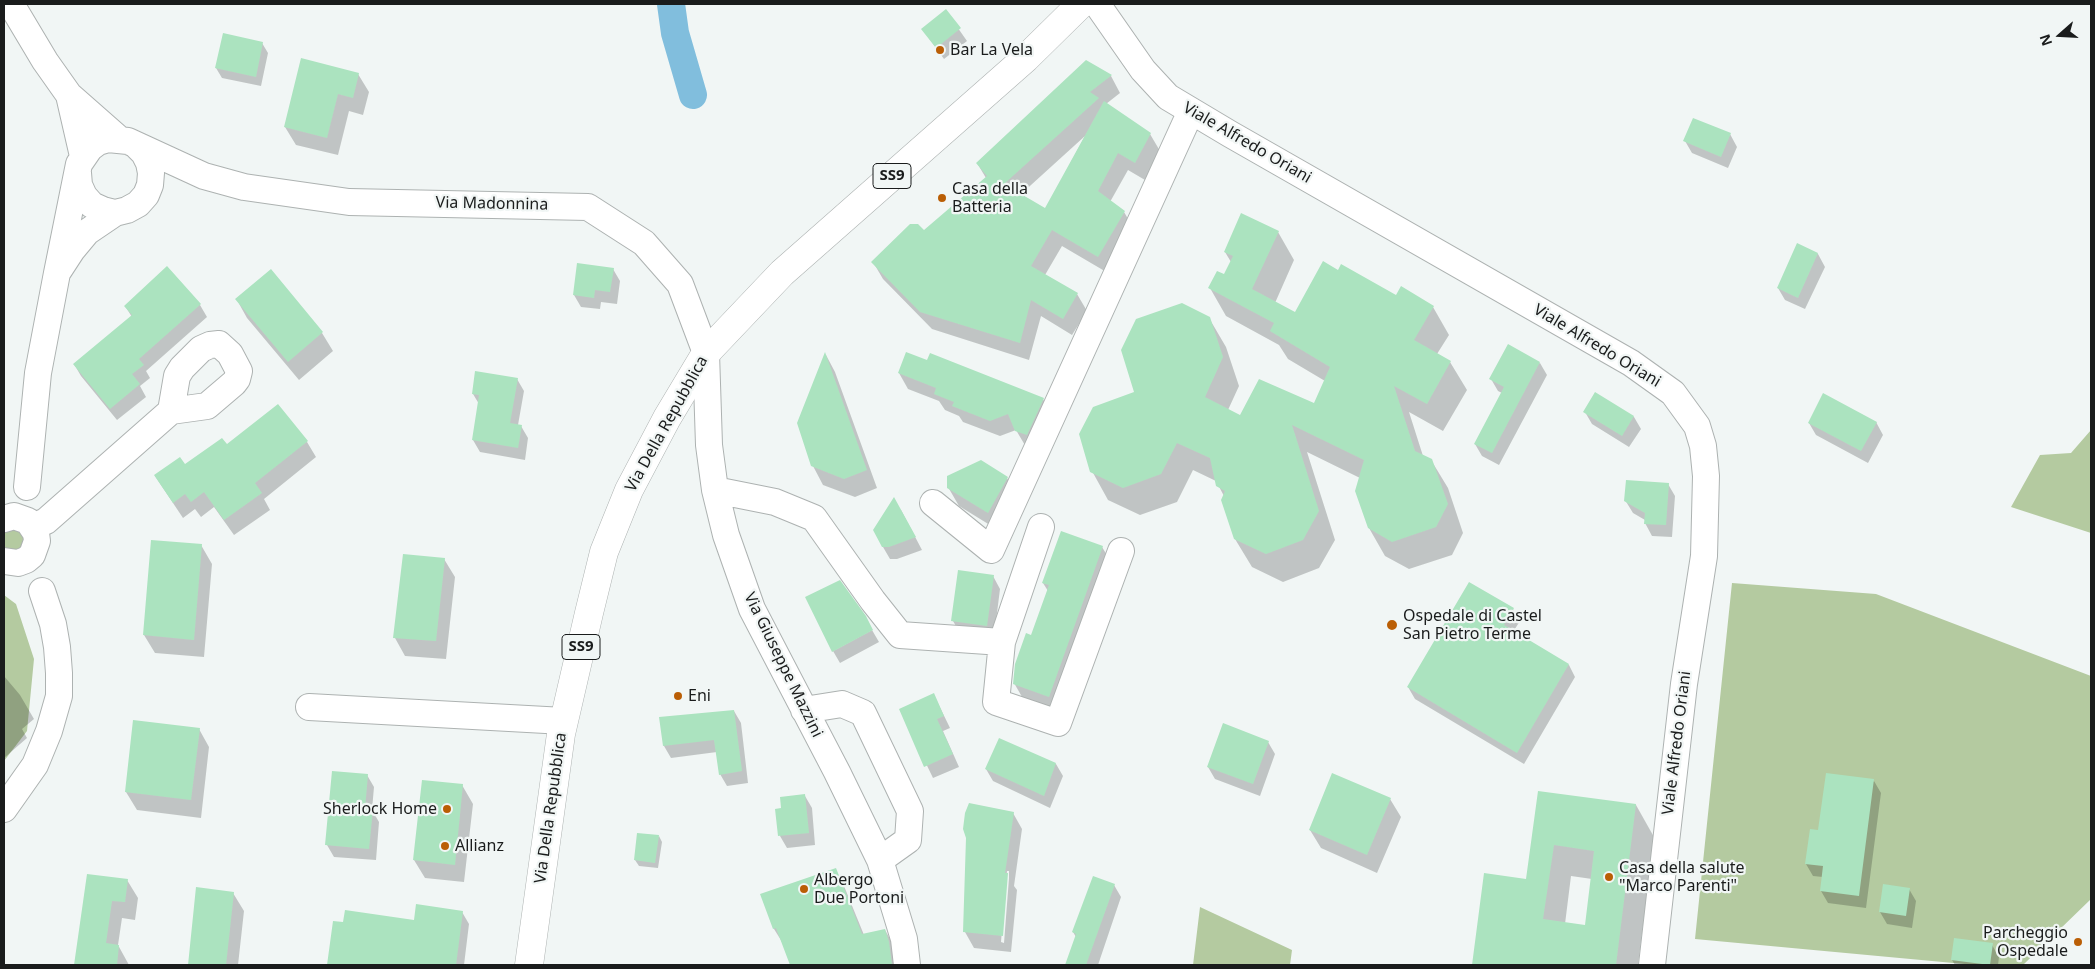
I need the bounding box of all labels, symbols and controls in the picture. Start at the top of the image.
north arrow [2035,10,2085,60]
text: N [2035,32,2056,49]
place label: Bar La Vela [950,40,1033,60]
marker: Bar La Vela [934,44,946,56]
street label: Viale Alfredo Oriani [1179,98,1315,188]
road number: SS9 [873,164,911,188]
place label: Casa della Batteria [952,179,1028,217]
marker: Casa della Batteria [936,192,948,204]
street label: Via Madonnina [436,193,548,215]
street label: Viale Alfredo Oriani [1530,300,1664,392]
street label: Via Della Repubblica [622,353,712,495]
street label: Via Giuseppe Mazzini [740,589,826,741]
place label: Ospedale di Castel San Pietro Terme [1403,606,1542,644]
marker: Ospedale di Castel San Pietro Terme [1385,618,1399,632]
road number: SS9 [562,634,600,660]
street label: Viale Alfredo Oriani [1659,670,1695,816]
place label: Eni [688,686,711,706]
marker: Eni [672,690,684,702]
street label: Via Della Repubblica [531,731,571,885]
place label: Sherlock Home [323,799,437,819]
marker: Sherlock Home [441,803,453,815]
place label: Allianz [455,836,504,856]
marker: Allianz [439,840,451,852]
place label: Casa della salute "Marco Parenti" [1619,858,1745,896]
place label: Albergo Due Portoni [814,870,904,908]
marker: Casa della salute "Marco Parenti" [1603,871,1615,883]
marker: Albergo Due Portoni [798,883,810,895]
place label: Parcheggio Ospedale [1983,923,2068,961]
marker: Parcheggio Ospedale [2072,936,2084,948]

